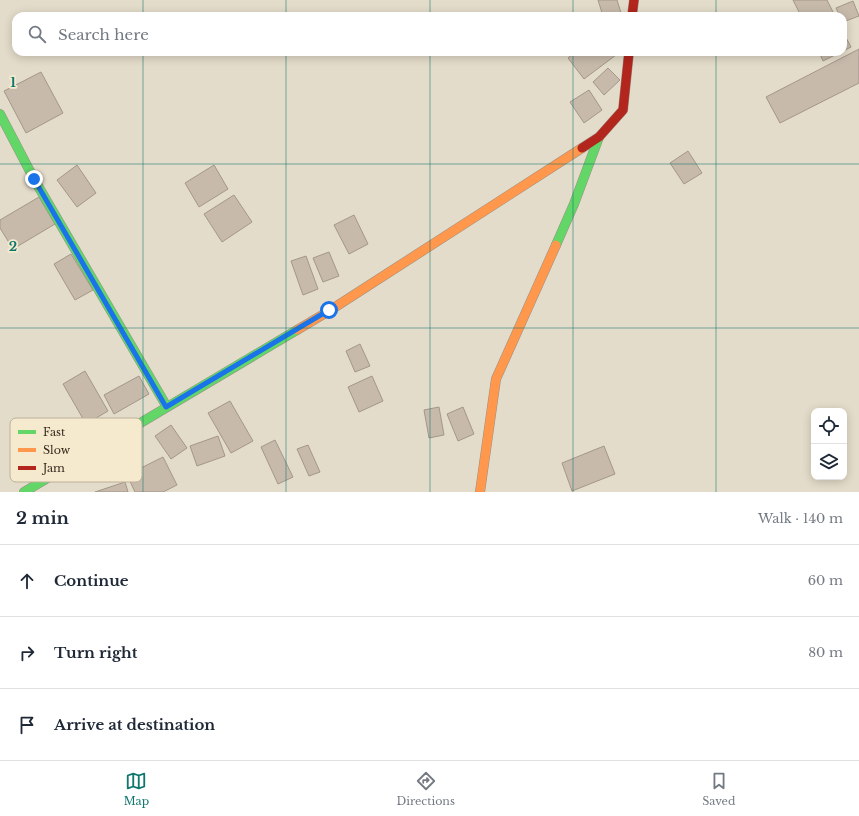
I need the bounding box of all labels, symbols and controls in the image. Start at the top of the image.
search box [12,12,847,56]
icon: search [26,23,48,45]
text: Search here [58,25,149,44]
text: 1 [10,74,16,91]
route end [25,170,43,188]
text: 2 [9,238,17,255]
route start [320,301,338,319]
map controls [811,408,847,480]
button: locate [811,408,847,444]
legend [10,418,142,482]
text: Fast [43,425,66,439]
text: Slow [43,443,71,457]
button: layers [811,444,847,480]
text: Jam [41,461,65,475]
text: 2 min [16,508,69,529]
text: Walk · 140 m [758,510,843,527]
icon: ahead [16,570,38,592]
text: Continue [54,571,129,590]
text: 60 m [808,572,843,589]
icon: right [16,642,38,664]
text: Turn right [54,643,137,662]
text: 80 m [808,644,843,661]
icon: arrive [16,714,38,736]
text: Arrive at destination [54,715,215,734]
tab: Map [124,770,149,808]
tab: Directions [396,770,455,808]
tab: Saved [702,770,735,808]

